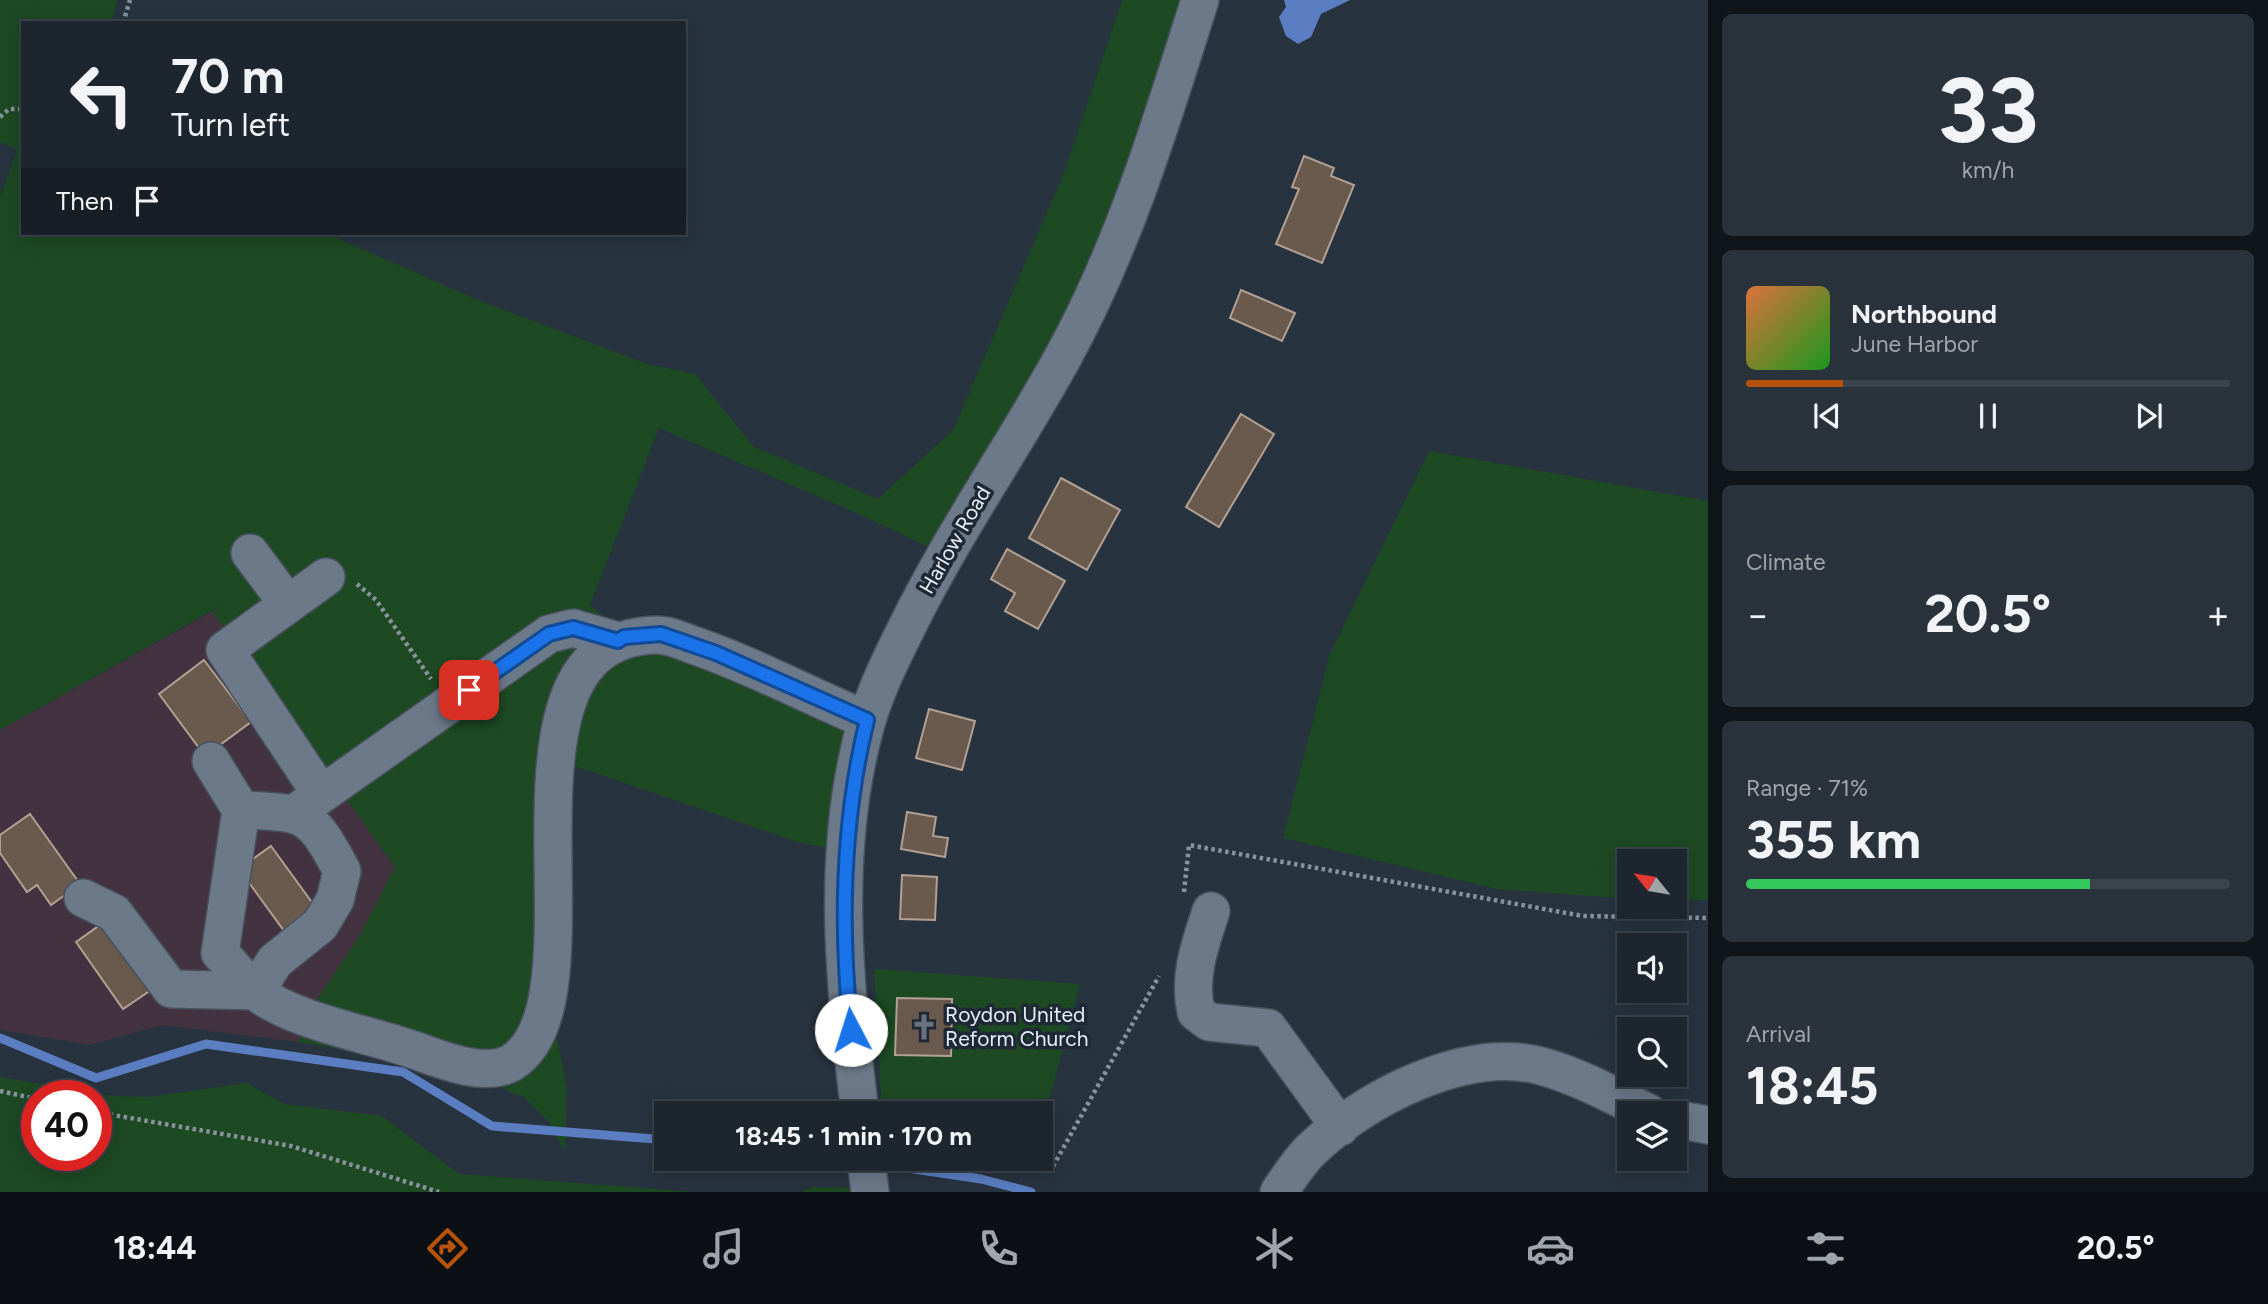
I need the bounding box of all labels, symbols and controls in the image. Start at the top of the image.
text: 70 m [171,46,284,105]
icon: left [56,49,147,140]
text: 33 [1937,56,2039,165]
text: Turn left [171,106,290,144]
text: km/h [1962,156,2014,184]
icon: arrive [128,182,166,220]
text: Then [56,185,114,217]
text: Northbound [1851,298,1997,330]
text: June Harbor [1851,330,1978,358]
icon: previous [1808,397,1846,435]
icon: pause [1969,397,2007,435]
icon: next [2130,397,2168,435]
street label: Harlow Road [914,481,995,598]
text: Climate [1746,548,1825,576]
text: 20.5° [1925,583,2051,645]
text: − [1746,592,1770,638]
text: + [2206,592,2230,638]
pin [439,660,499,720]
icon: arrive [450,671,488,709]
text: Range · 71% [1746,774,1868,802]
text: 355 km [1746,809,1921,871]
north arrow [1617,849,1687,919]
map controls [1617,849,1687,1171]
button: sound [1617,933,1687,1003]
position arrow [814,993,888,1067]
place label: Roydon United Reform Church [945,1002,1088,1051]
church icon: Roydon United Reform Church [909,1012,939,1042]
button: search [1617,1017,1687,1087]
text: Arrival [1746,1020,1811,1048]
text: 18:45 [1746,1055,1879,1117]
speed limit sign: 40 [21,1080,112,1171]
button: layers [1617,1101,1687,1171]
text: 18:45 · 1 min · 170 m [735,1120,972,1152]
icon: directions [423,1224,472,1273]
icon: music [699,1224,748,1273]
icon: phone [974,1224,1023,1273]
icon: climate [1250,1224,1299,1273]
icon: car [1526,1224,1575,1273]
icon: filters [1801,1224,1850,1273]
text: 18:44 [113,1229,197,1267]
text: 20.5° [2077,1229,2155,1267]

